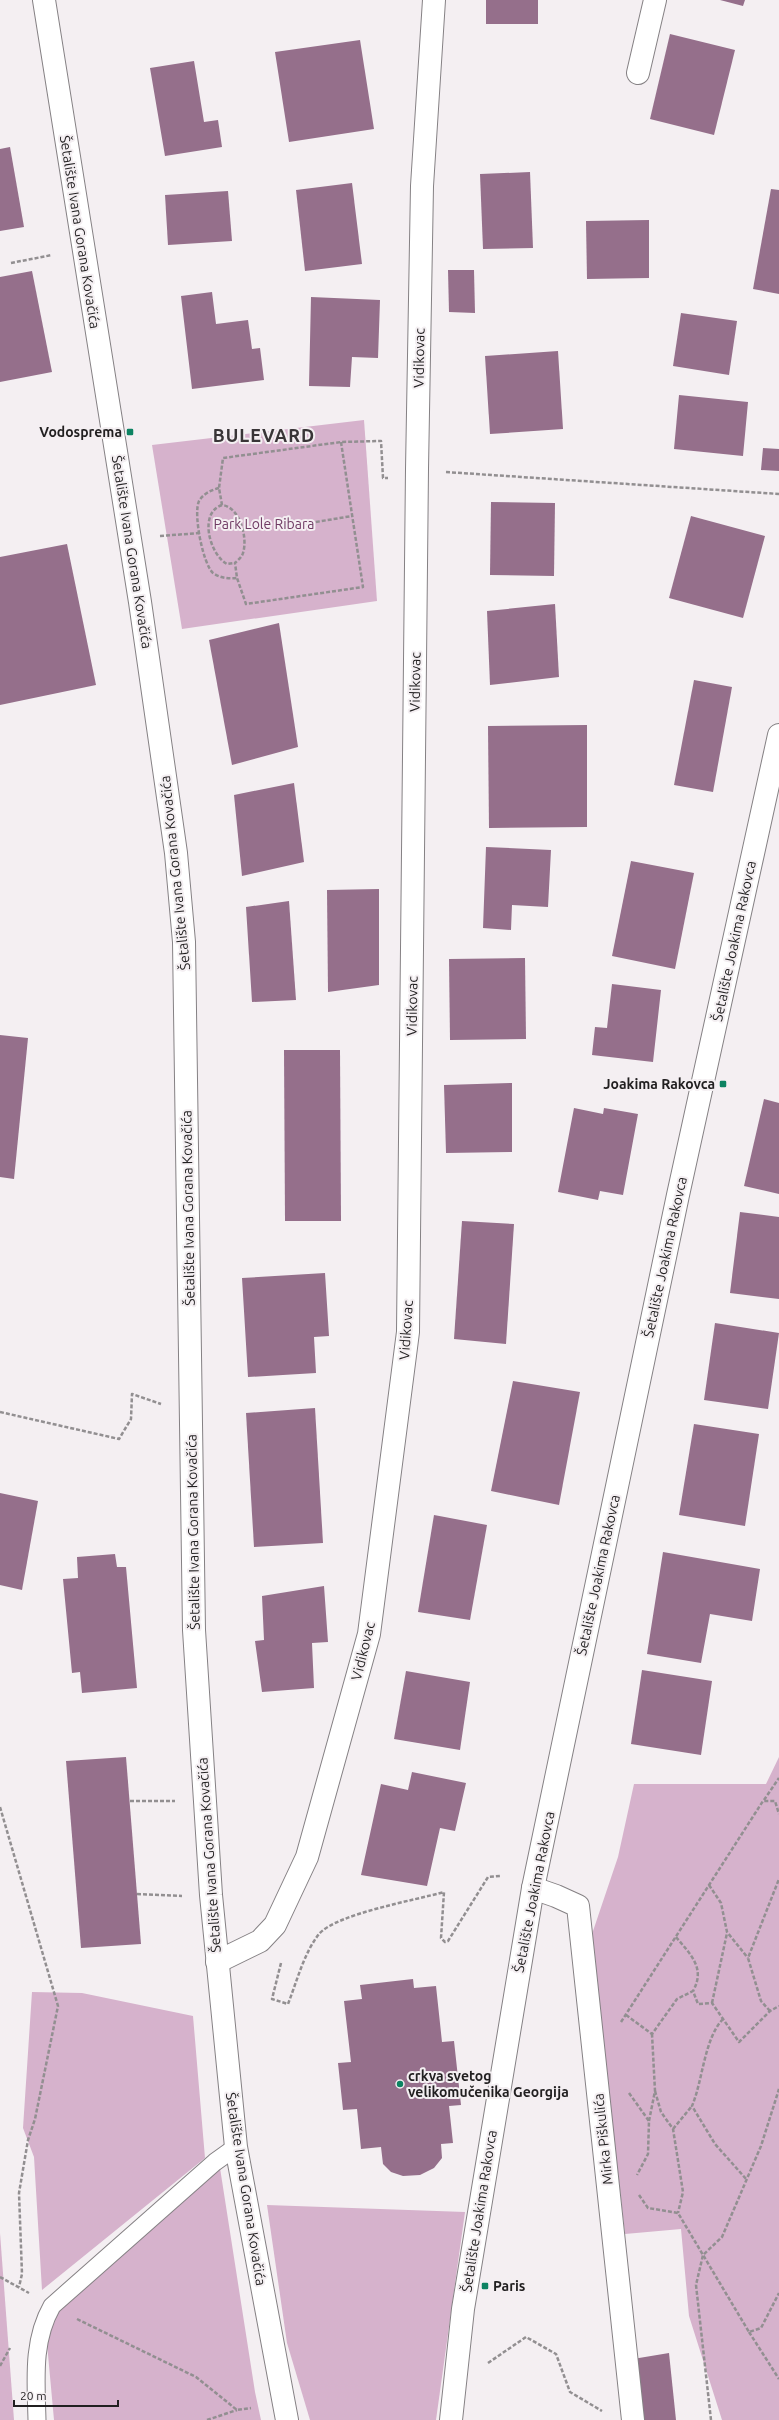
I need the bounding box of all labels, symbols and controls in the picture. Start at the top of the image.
street label: Šetalište Ivana Gorana Kovačića [57,134,104,330]
street label: Vidikovac [410,327,428,388]
place label: Vodosprema [39,424,122,440]
district label: BULEVARD [213,425,315,445]
marker: Vodosprema [125,427,135,437]
street label: Šetalište Ivana Gorana Kovačića [109,454,156,650]
park label: Park Lole Ribara [214,516,314,532]
street label: Vidikovac [406,651,424,712]
street label: Šetalište Ivana Gorana Kovačića [156,775,193,971]
street label: Šetalište Joakima Rakovca [708,859,759,1023]
street label: Vidikovac [403,975,421,1036]
place label: Joakima Rakovca [603,1076,715,1092]
marker: Joakima Rakovca [718,1079,728,1089]
street label: Šetalište Ivana Gorana Kovačića [177,1110,198,1306]
street label: Šetalište Joakima Rakovca [639,1175,690,1339]
street label: Vidikovac [396,1299,416,1360]
street label: Šetalište Ivana Gorana Kovačića [182,1434,203,1630]
street label: Šetalište Joakima Rakovca [572,1493,623,1657]
street label: Vidikovac [348,1620,378,1682]
street label: Šetalište Ivana Gorana Kovačića [193,1757,224,1953]
street label: Šetalište Joakima Rakovca [510,1810,557,1974]
place label: crkva svetog velikomučenika Georgija [408,2068,569,2100]
marker: crkva svetog velikomučenika Georgija [395,2079,405,2089]
street label: Šetalište Ivana Gorana Kovačića [223,2091,270,2287]
street label: Mirka Piškulića [590,2092,616,2186]
street label: Šetalište Joakima Rakovca [457,2129,500,2293]
place label: Paris [493,2278,526,2294]
marker: Paris [480,2281,490,2291]
scale bar [14,2382,118,2408]
text: 20 m [20,2389,47,2402]

